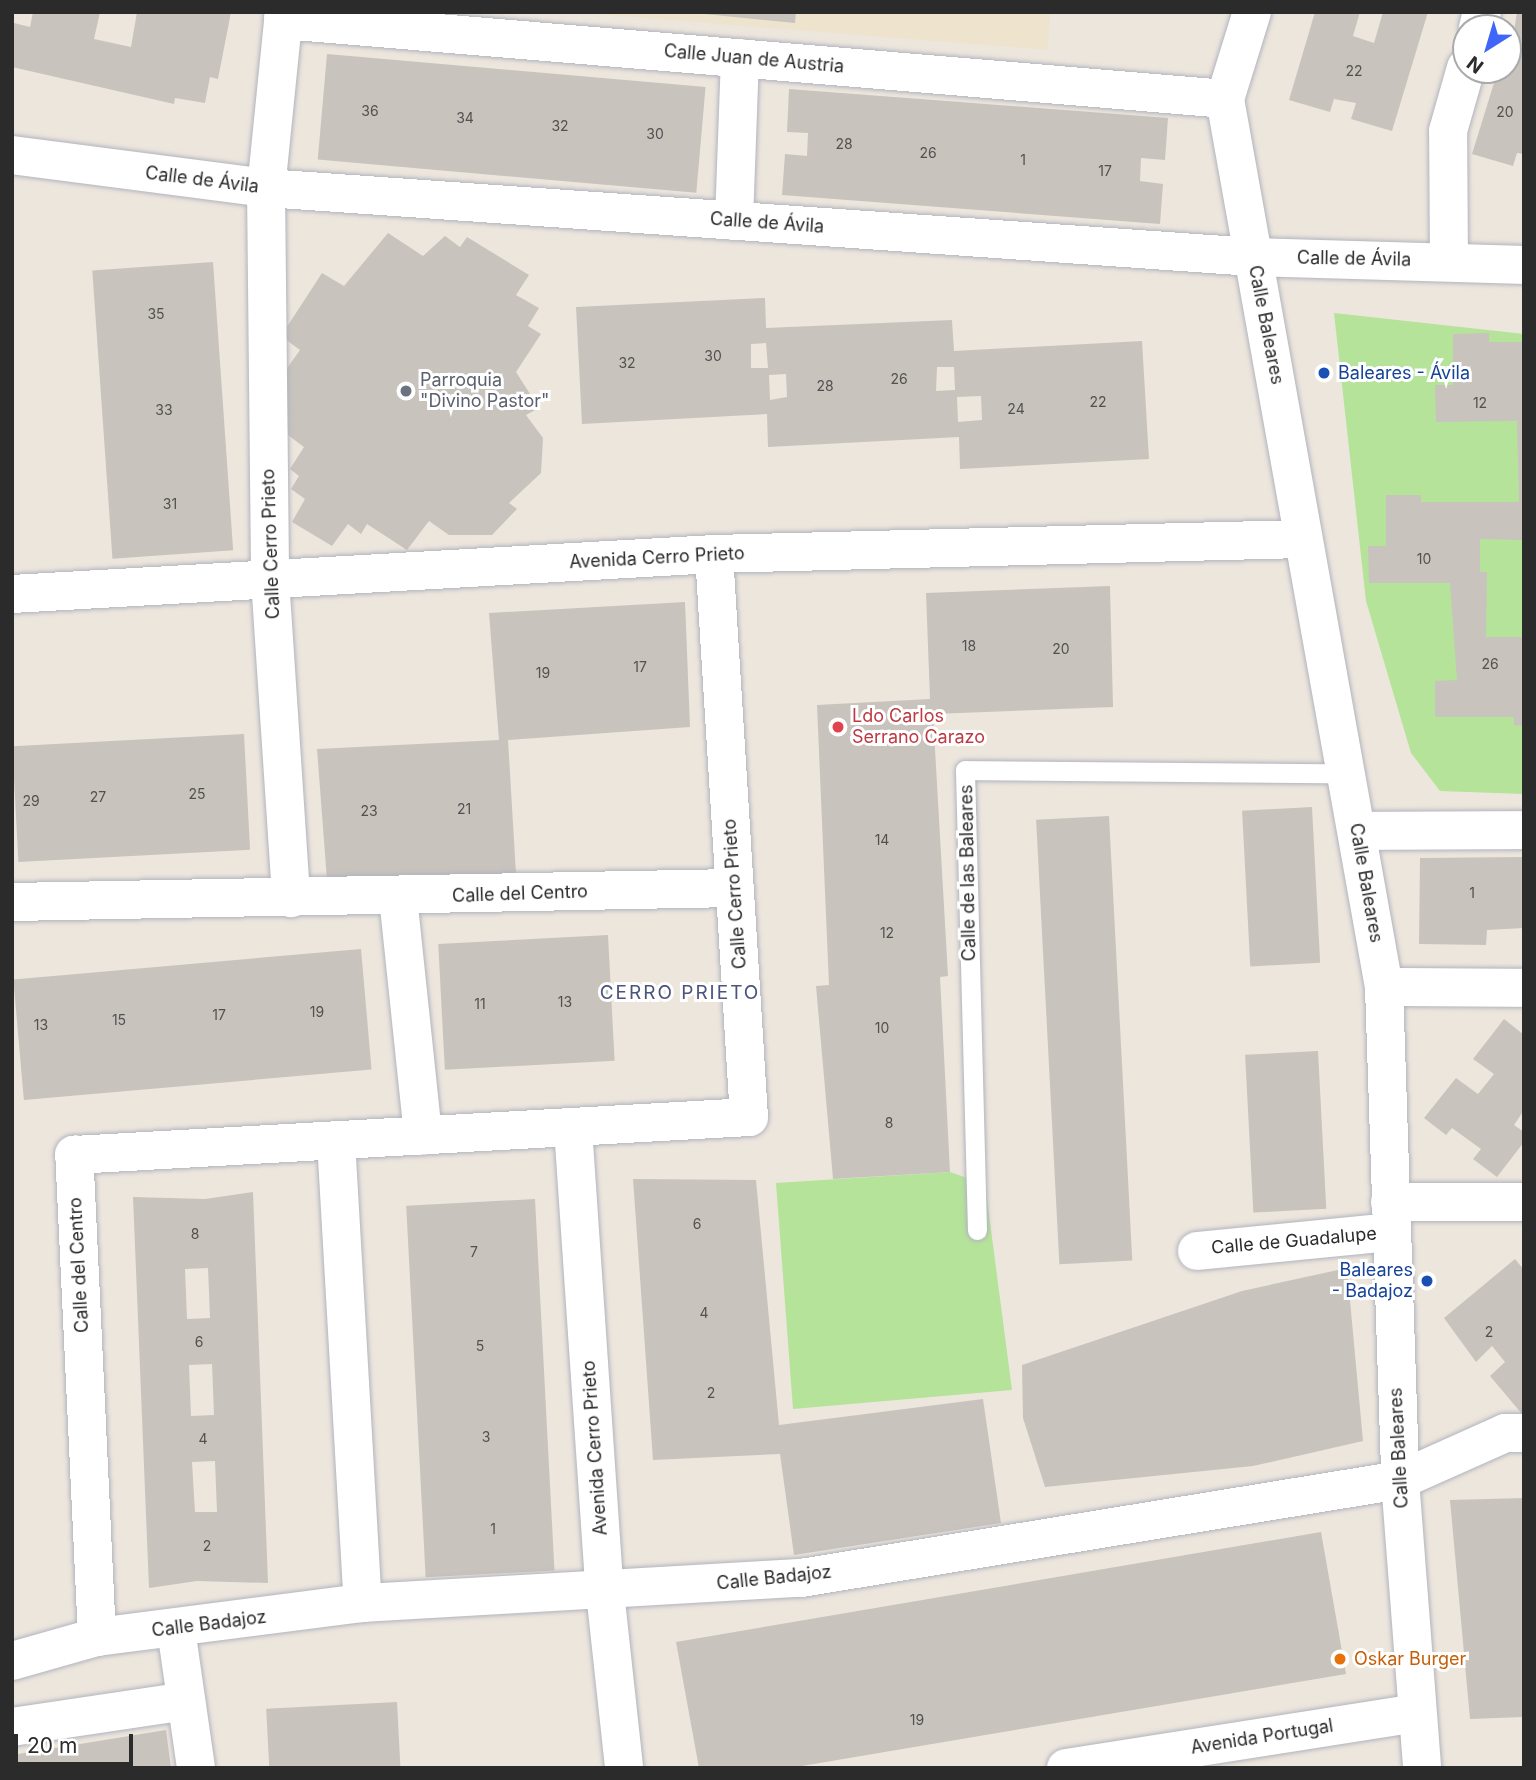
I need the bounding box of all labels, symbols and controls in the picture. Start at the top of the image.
north arrow [1452,14,1522,84]
street label: Calle Juan de Austria [663,40,845,78]
text: N [1463,51,1488,78]
house number: 22 [1345,63,1363,79]
house number: 36 [361,103,379,119]
house number: 20 [1496,104,1514,120]
house number: 34 [456,110,474,126]
house number: 32 [551,118,569,134]
house number: 30 [646,126,664,142]
house number: 28 [835,136,853,152]
house number: 26 [919,145,937,161]
house number: 1 [1020,152,1026,168]
street label: Calle de Ávila [144,162,260,198]
house number: 17 [1098,163,1112,179]
street label: Calle de Ávila [709,208,825,238]
street label: Calle de Ávila [1297,247,1411,271]
street label: Calle Baleares [1244,264,1288,386]
house number: 35 [147,306,165,322]
house number: 30 [704,348,722,364]
house number: 32 [618,355,636,371]
place label: Baleares - Ávila [1338,362,1470,384]
marker: Baleares - Ávila [1316,365,1332,381]
place label: Parroquia "Divino Pastor" [420,370,549,412]
house number: 26 [890,371,908,387]
house number: 28 [816,378,834,394]
marker: Parroquia "Divino Pastor" [398,383,414,399]
house number: 22 [1089,394,1107,410]
house number: 12 [1473,395,1487,411]
house number: 24 [1007,401,1025,417]
house number: 33 [155,402,173,418]
street label: Calle Cerro Prieto [258,468,284,620]
house number: 31 [163,496,177,512]
street label: Avenida Cerro Prieto [569,543,745,573]
house number: 10 [1417,551,1431,567]
house number: 18 [962,638,976,654]
house number: 20 [1052,641,1070,657]
house number: 26 [1481,656,1499,672]
house number: 17 [633,659,647,675]
house number: 19 [536,665,550,681]
place label: Ldo Carlos Serrano Carazo [852,706,985,748]
marker: Ldo Carlos Serrano Carazo [830,719,846,735]
street label: Calle de las Baleares [956,785,980,961]
house number: 25 [188,786,206,802]
house number: 27 [90,789,106,805]
house number: 29 [22,793,40,809]
house number: 21 [457,801,471,817]
house number: 23 [360,803,378,819]
street label: Calle Cerro Prieto [719,818,751,970]
street label: Calle Baleares [1345,822,1387,944]
house number: 14 [875,832,889,848]
street label: Calle del Centro [452,881,588,907]
house number: 1 [1469,885,1475,901]
house number: 12 [880,925,894,941]
district label: CERRO PRIETO [601,982,759,1004]
house number: 13 [558,994,572,1010]
house number: 11 [474,996,486,1012]
house number: 19 [310,1004,324,1020]
house number: 17 [212,1007,226,1023]
house number: 15 [112,1012,126,1028]
house number: 13 [34,1017,48,1033]
house number: 10 [875,1020,889,1036]
house number: 8 [885,1115,893,1131]
street label: Calle del Centro [65,1197,93,1333]
house number: 6 [693,1216,701,1232]
street label: Calle de Guadalupe [1210,1223,1378,1259]
house number: 8 [191,1226,199,1242]
house number: 7 [470,1244,478,1260]
place label: Baleares - Badajoz [1332,1260,1413,1302]
marker: Baleares - Badajoz [1419,1273,1435,1289]
house number: 4 [699,1305,709,1321]
house number: 2 [1485,1324,1493,1340]
house number: 6 [195,1334,203,1350]
house number: 5 [476,1338,484,1354]
street label: Avenida Cerro Prieto [578,1360,612,1536]
house number: 2 [707,1385,715,1401]
street label: Calle Baleares [1385,1387,1413,1509]
house number: 3 [482,1429,490,1445]
house number: 4 [198,1431,208,1447]
house number: 1 [490,1521,496,1537]
house number: 2 [203,1538,211,1554]
street label: Calle Badajoz [716,1561,832,1595]
street label: Calle Badajoz [150,1606,268,1642]
place label: Oskar Burger [1354,1648,1466,1670]
marker: Oskar Burger [1332,1651,1348,1667]
house number: 19 [910,1712,924,1728]
street label: Avenida Portugal [1189,1715,1335,1759]
scale bar [18,1720,136,1764]
text: 20 m [27,1733,77,1758]

